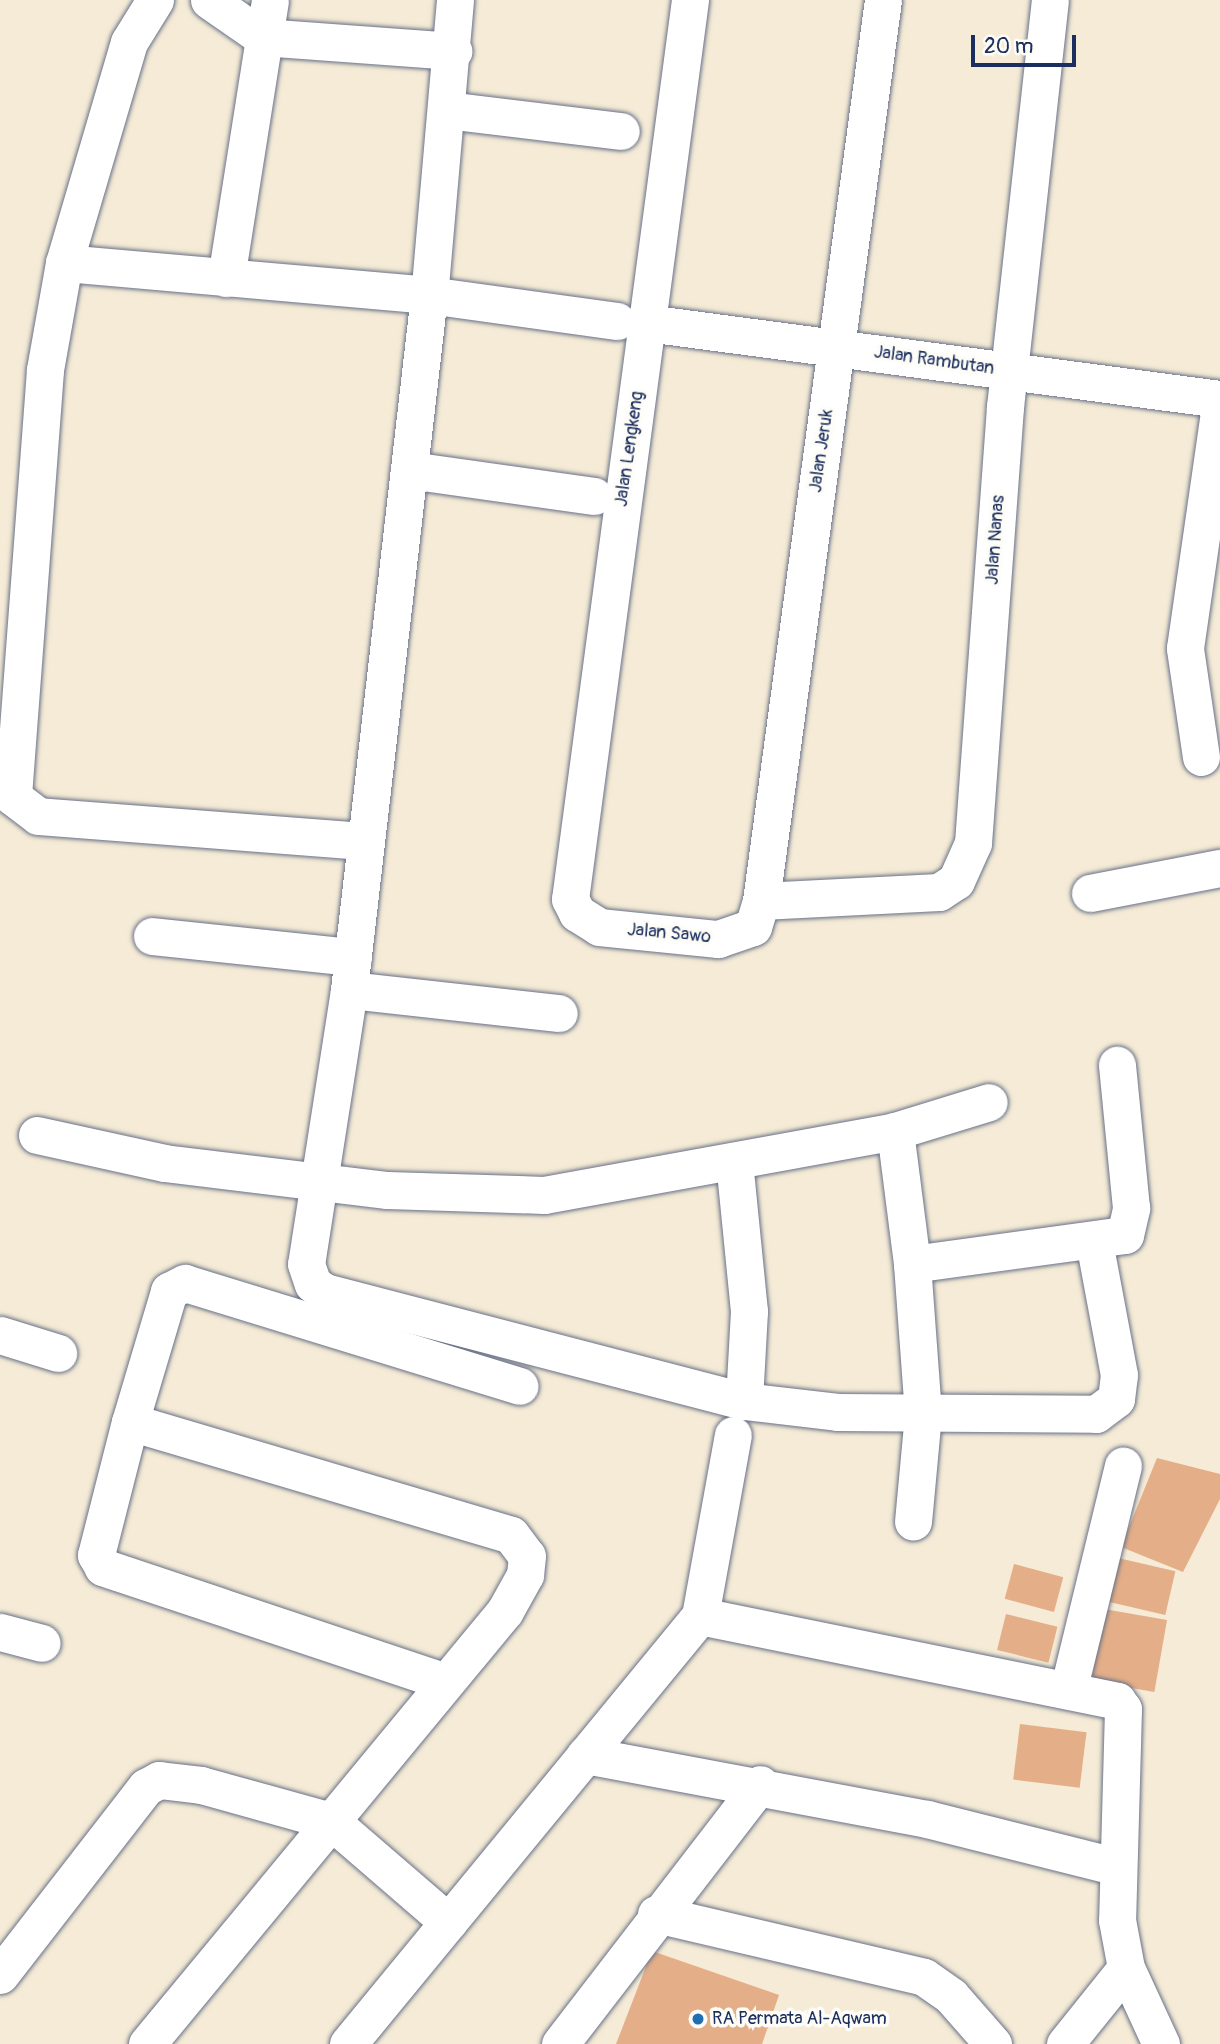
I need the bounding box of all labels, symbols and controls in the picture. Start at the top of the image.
scale bar [975,21,1080,65]
text: 20 m [984,33,1033,60]
street label: Jalan Rambutan [873,342,995,380]
street label: Jalan Lengkeng [611,390,649,508]
street label: Jalan Jeruk [805,408,839,494]
street label: Jalan Nanas [982,494,1010,586]
street label: Jalan Sawo [626,920,712,948]
place label: RA Permata Al-Aqwam [712,2008,887,2030]
marker: RA Permata Al-Aqwam [690,2011,706,2027]

